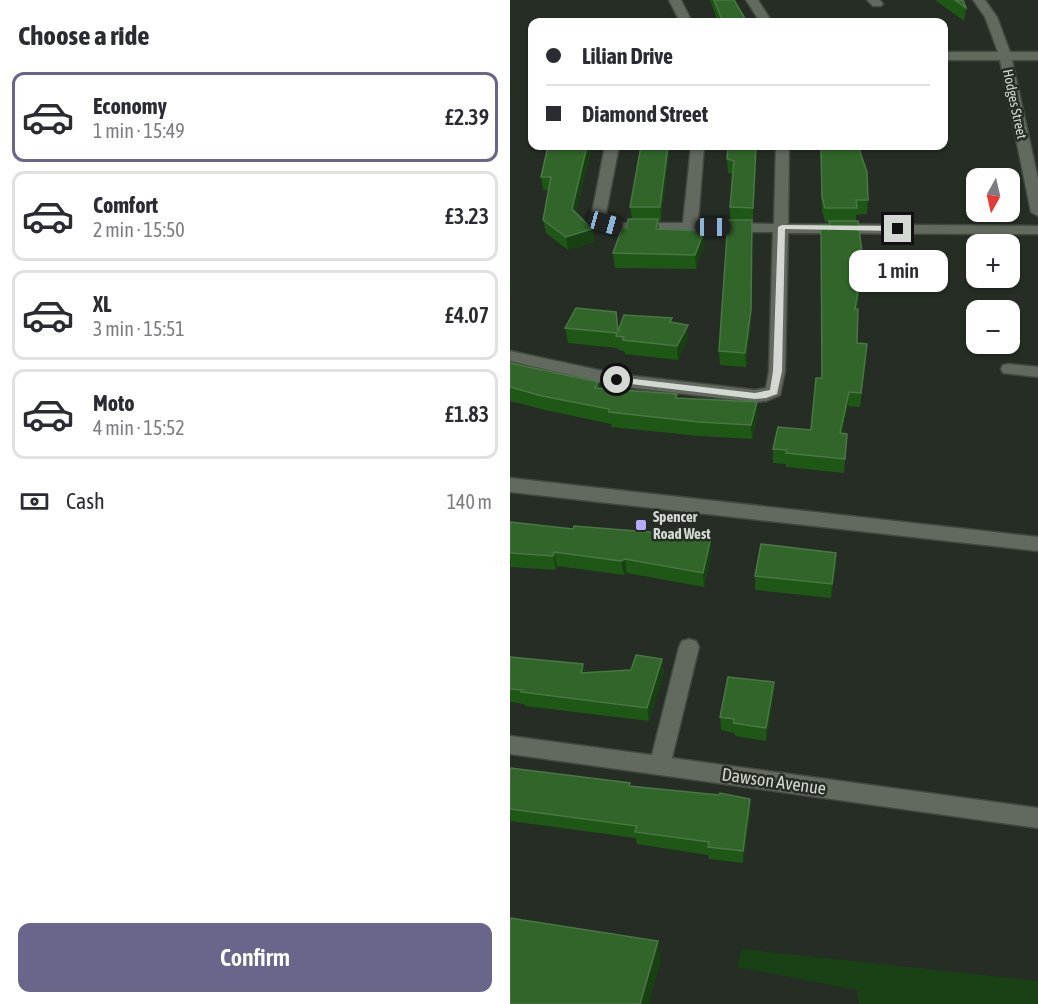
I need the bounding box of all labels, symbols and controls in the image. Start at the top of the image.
text: Choose a ride [18,20,150,51]
text: Lilian Drive [582,43,673,69]
street label: Hodges Street [1000,68,1030,140]
icon: car [21,90,75,144]
text: Economy [93,93,167,119]
text: Diamond Street [582,101,708,127]
text: £2.39 [445,104,489,130]
text: 1 min · 15:49 [93,119,185,142]
north arrow [966,168,1020,222]
map controls [966,168,1020,354]
icon: car [21,189,75,243]
text: Comfort [93,192,158,218]
text: £3.23 [445,203,489,229]
car [585,209,625,237]
route end [884,215,911,242]
text: 2 min · 15:50 [93,218,185,241]
car [695,218,731,236]
button: + [966,234,1020,288]
callout: 1 min [848,250,948,292]
text: 1 min [878,259,919,282]
icon: car [21,288,75,342]
text: XL [93,291,111,317]
button: − [966,300,1020,354]
text: £4.07 [445,302,489,328]
text: 3 min · 15:51 [93,317,185,340]
route start [603,366,630,393]
icon: car [21,387,75,441]
text: Moto [93,390,135,416]
text: £1.83 [445,401,489,427]
text: 4 min · 15:52 [93,416,185,439]
icon: cash [18,485,51,518]
text: Cash [66,488,105,514]
text: 140 m [447,490,492,513]
place label: Spencer Road West [653,508,711,542]
marker: Spencer Road West [634,518,648,532]
street label: Dawson Avenue [721,763,827,799]
button: Confirm [18,923,492,992]

